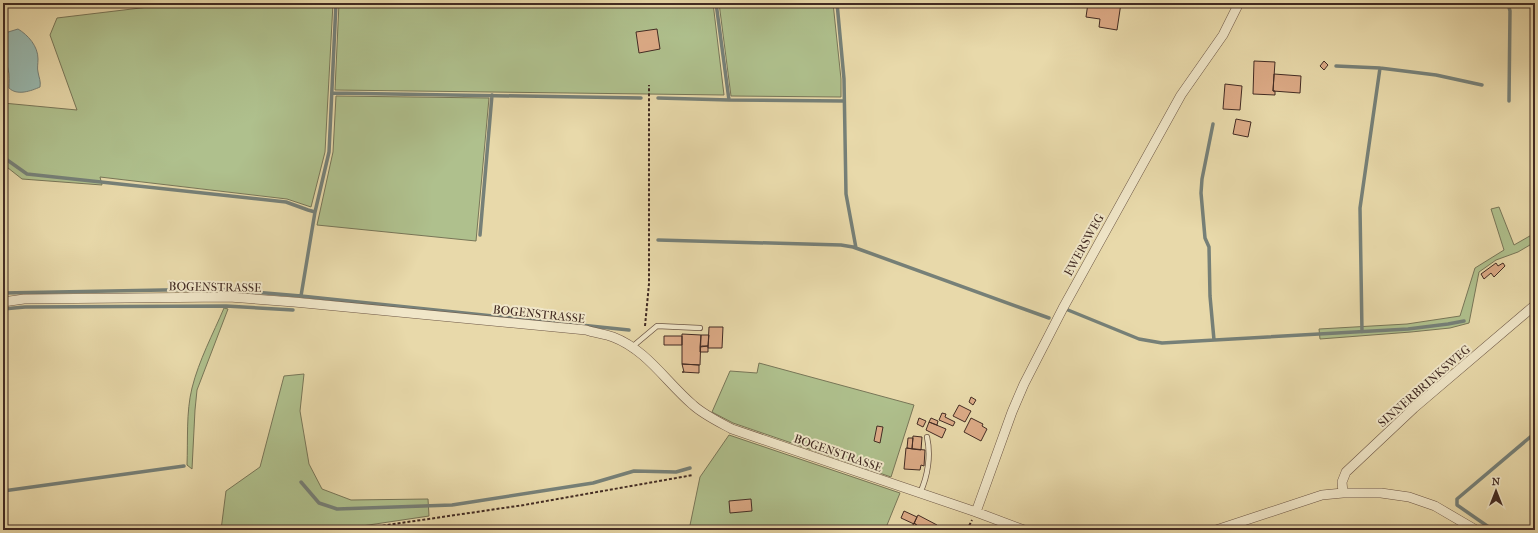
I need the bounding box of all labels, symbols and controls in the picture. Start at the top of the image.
street label: EWERSWEG [1061,211,1107,279]
street label: BOGENSTRASSE [169,279,261,295]
street label: BOGENSTRASSE [492,302,586,326]
street label: SINNERBRINKSWEG [1375,342,1473,430]
street label: BOGENSTRASSE [792,431,884,475]
north arrow [1476,471,1516,511]
text: N [1492,475,1501,488]

